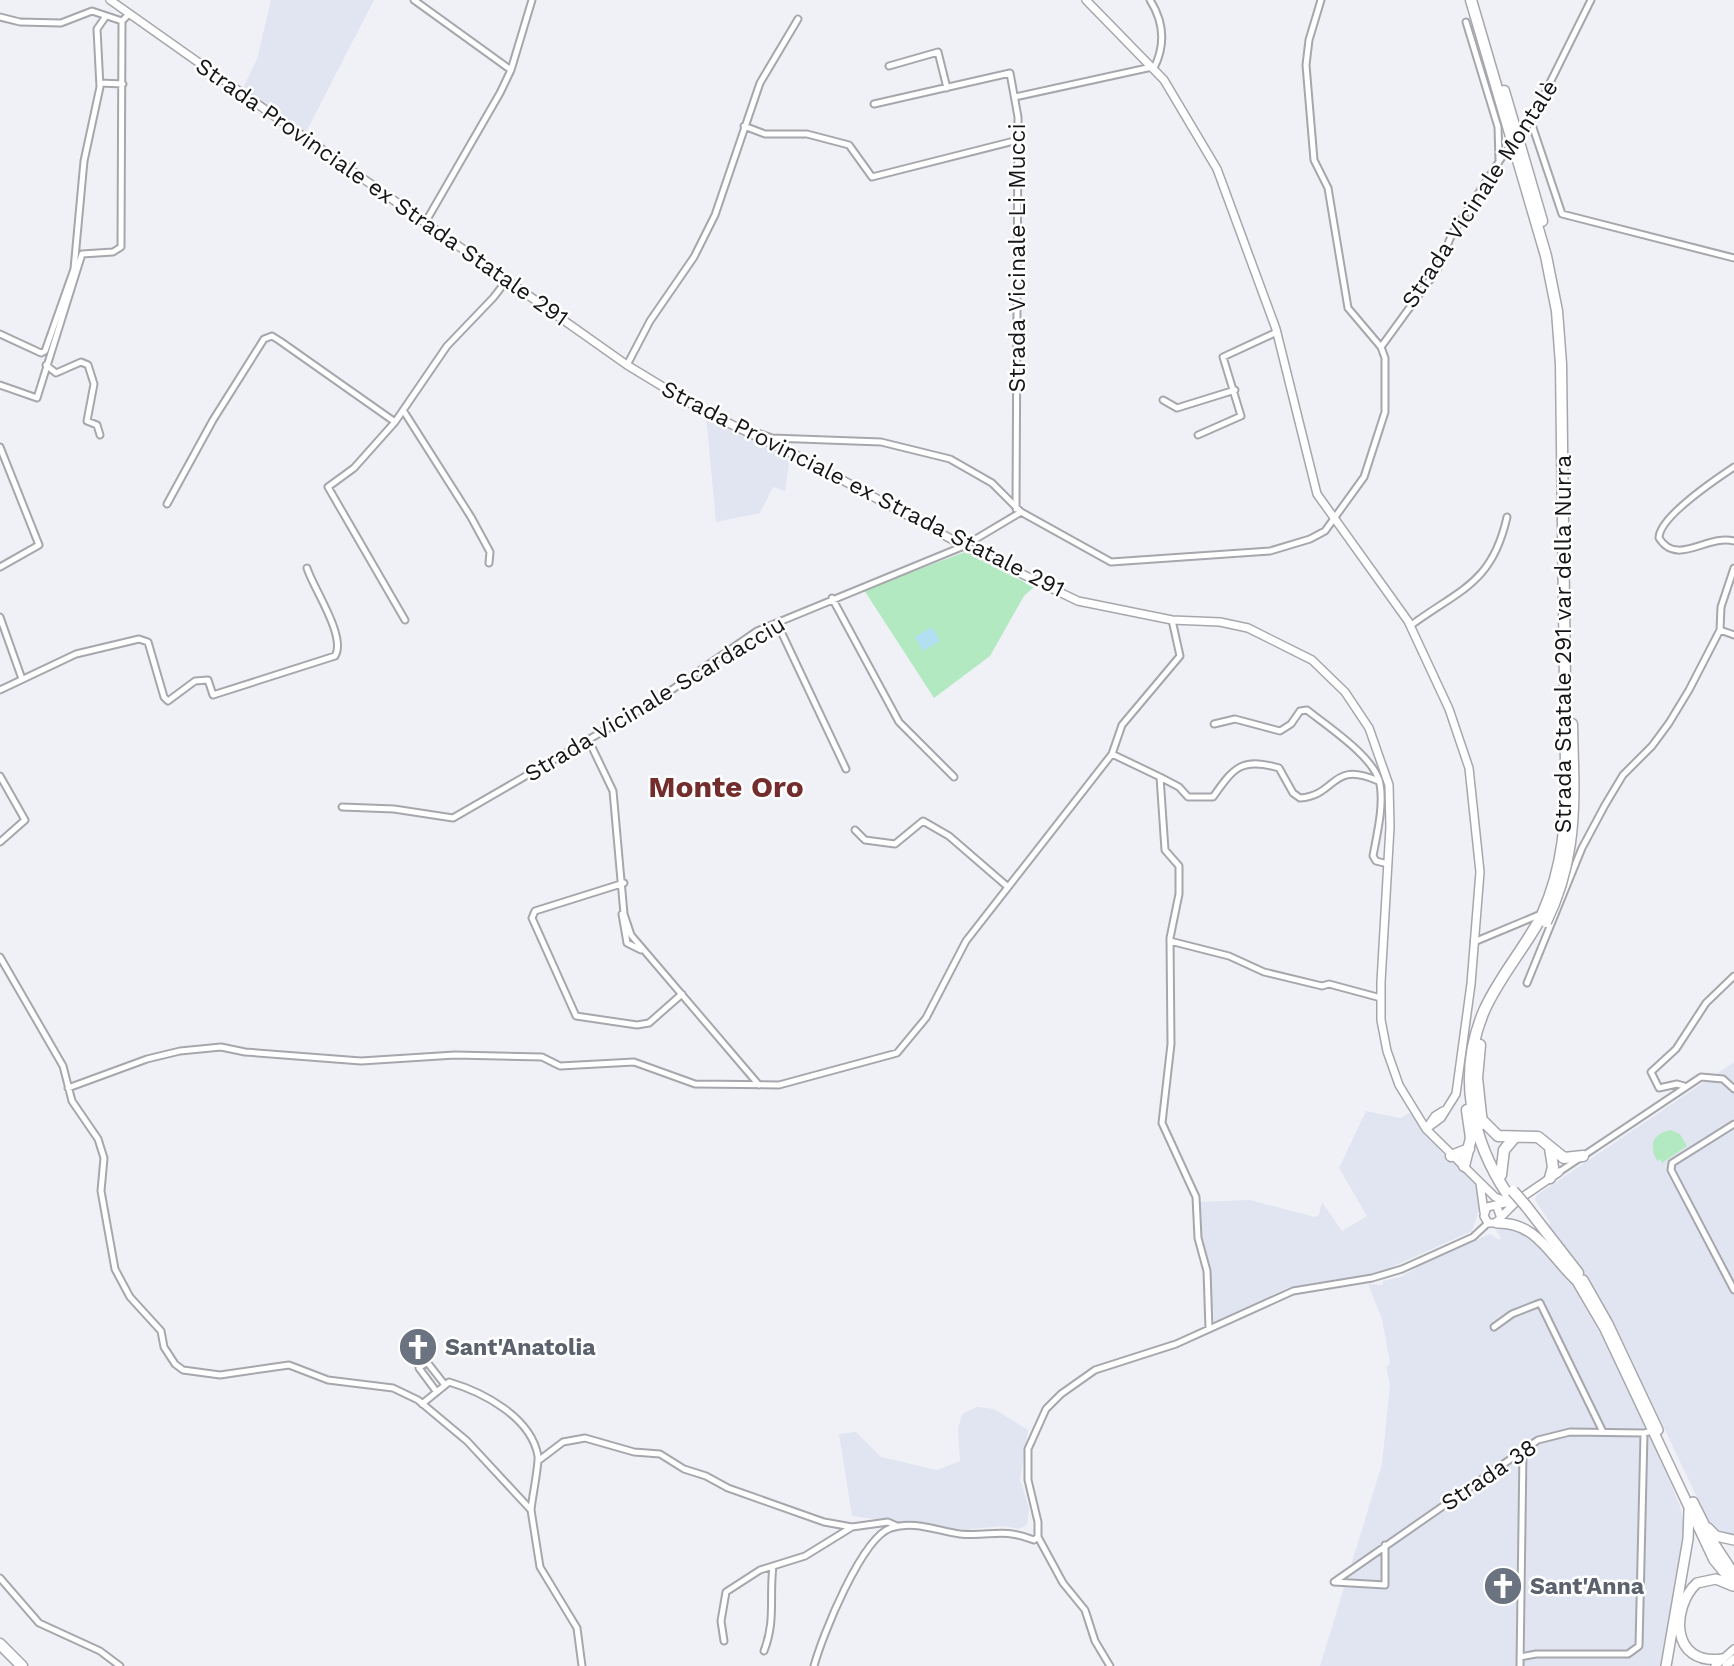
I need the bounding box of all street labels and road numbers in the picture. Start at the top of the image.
street label: Strada Provinciale ex Strada Statale 291 [191,52,573,332]
street label: Strada Vicinale Montalè [1396,75,1564,313]
street label: Strada Vicinale Li Mucci [1004,123,1031,393]
street label: Strada Provinciale ex Strada Statale 291 [657,375,1069,603]
street label: Strada Statale 291 var della Nurra [1550,455,1577,833]
street label: Strada Vicinale Scardacciu [520,610,790,788]
street label: Strada 38 [1436,1433,1542,1517]

